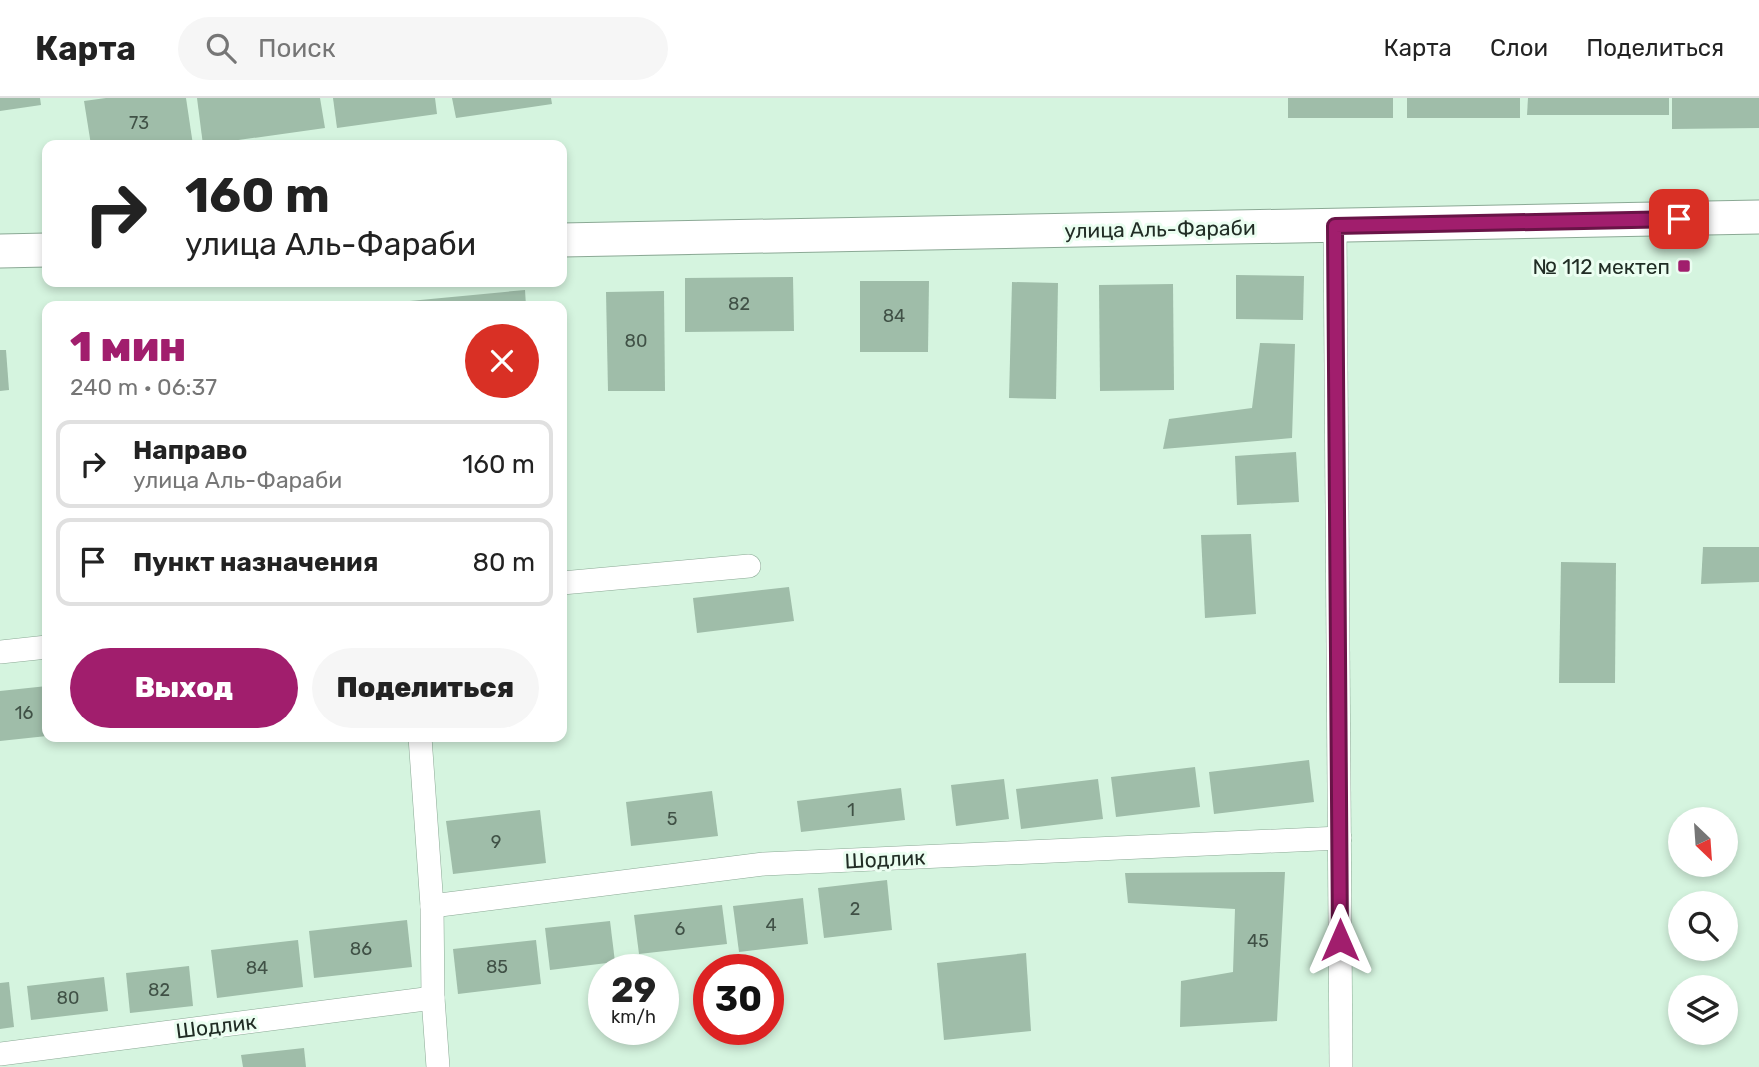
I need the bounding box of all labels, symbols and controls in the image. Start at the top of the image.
search box [178,17,668,80]
text: Карта [35,29,136,68]
icon: search [202,29,240,67]
text: Поиск [258,33,336,64]
text: Карта [1383,34,1452,62]
text: Слои [1490,34,1548,62]
text: Поделиться [1586,34,1724,62]
house number: 73 [129,112,149,134]
text: 160 m [185,166,330,224]
icon: right [70,168,161,259]
pin [1649,189,1709,249]
icon: arrive [1660,200,1698,238]
street label: улица Аль-Фараби [1064,215,1256,243]
text: улица Аль-Фараби [185,225,476,263]
place label: № 112 мектеп [1533,254,1670,279]
marker: № 112 мектеп [1676,258,1692,274]
house number: 82 [728,293,750,315]
house number: 84 [883,305,905,327]
text: 1 мин [70,322,186,372]
button: close [465,324,539,398]
house number: 80 [625,330,647,352]
text: 240 m · 06:37 [70,373,217,401]
text: Направо [133,435,247,466]
icon: right [74,445,112,483]
text: 160 m [462,449,535,480]
text: улица Аль-Фараби [133,466,342,494]
icon: arrive [74,543,112,581]
text: Пункт назначения [133,547,378,578]
text: 80 m [472,547,535,578]
button: Выход [70,648,298,728]
button: Поделиться [312,648,539,728]
house number: 16 [15,702,33,724]
house number: 1 [847,799,855,821]
north arrow [1668,807,1738,877]
map controls [1668,807,1738,1045]
house number: 5 [667,808,677,830]
house number: 9 [491,831,501,853]
street label: Шодлик [844,844,926,874]
button: search [1668,891,1738,961]
house number: 2 [850,898,860,920]
position arrow [1303,903,1377,977]
house number: 4 [765,914,777,936]
house number: 6 [675,918,686,940]
house number: 45 [1247,930,1269,952]
house number: 86 [350,938,372,960]
speed limit sign: 30 [693,954,784,1045]
house number: 85 [486,956,508,978]
house number: 84 [246,957,268,979]
text: 29 [611,969,656,1011]
button: layers [1668,975,1738,1045]
house number: 82 [148,979,170,1001]
house number: 80 [57,987,79,1009]
text: km/h [611,1006,656,1028]
street label: Шодлик [174,1009,258,1043]

